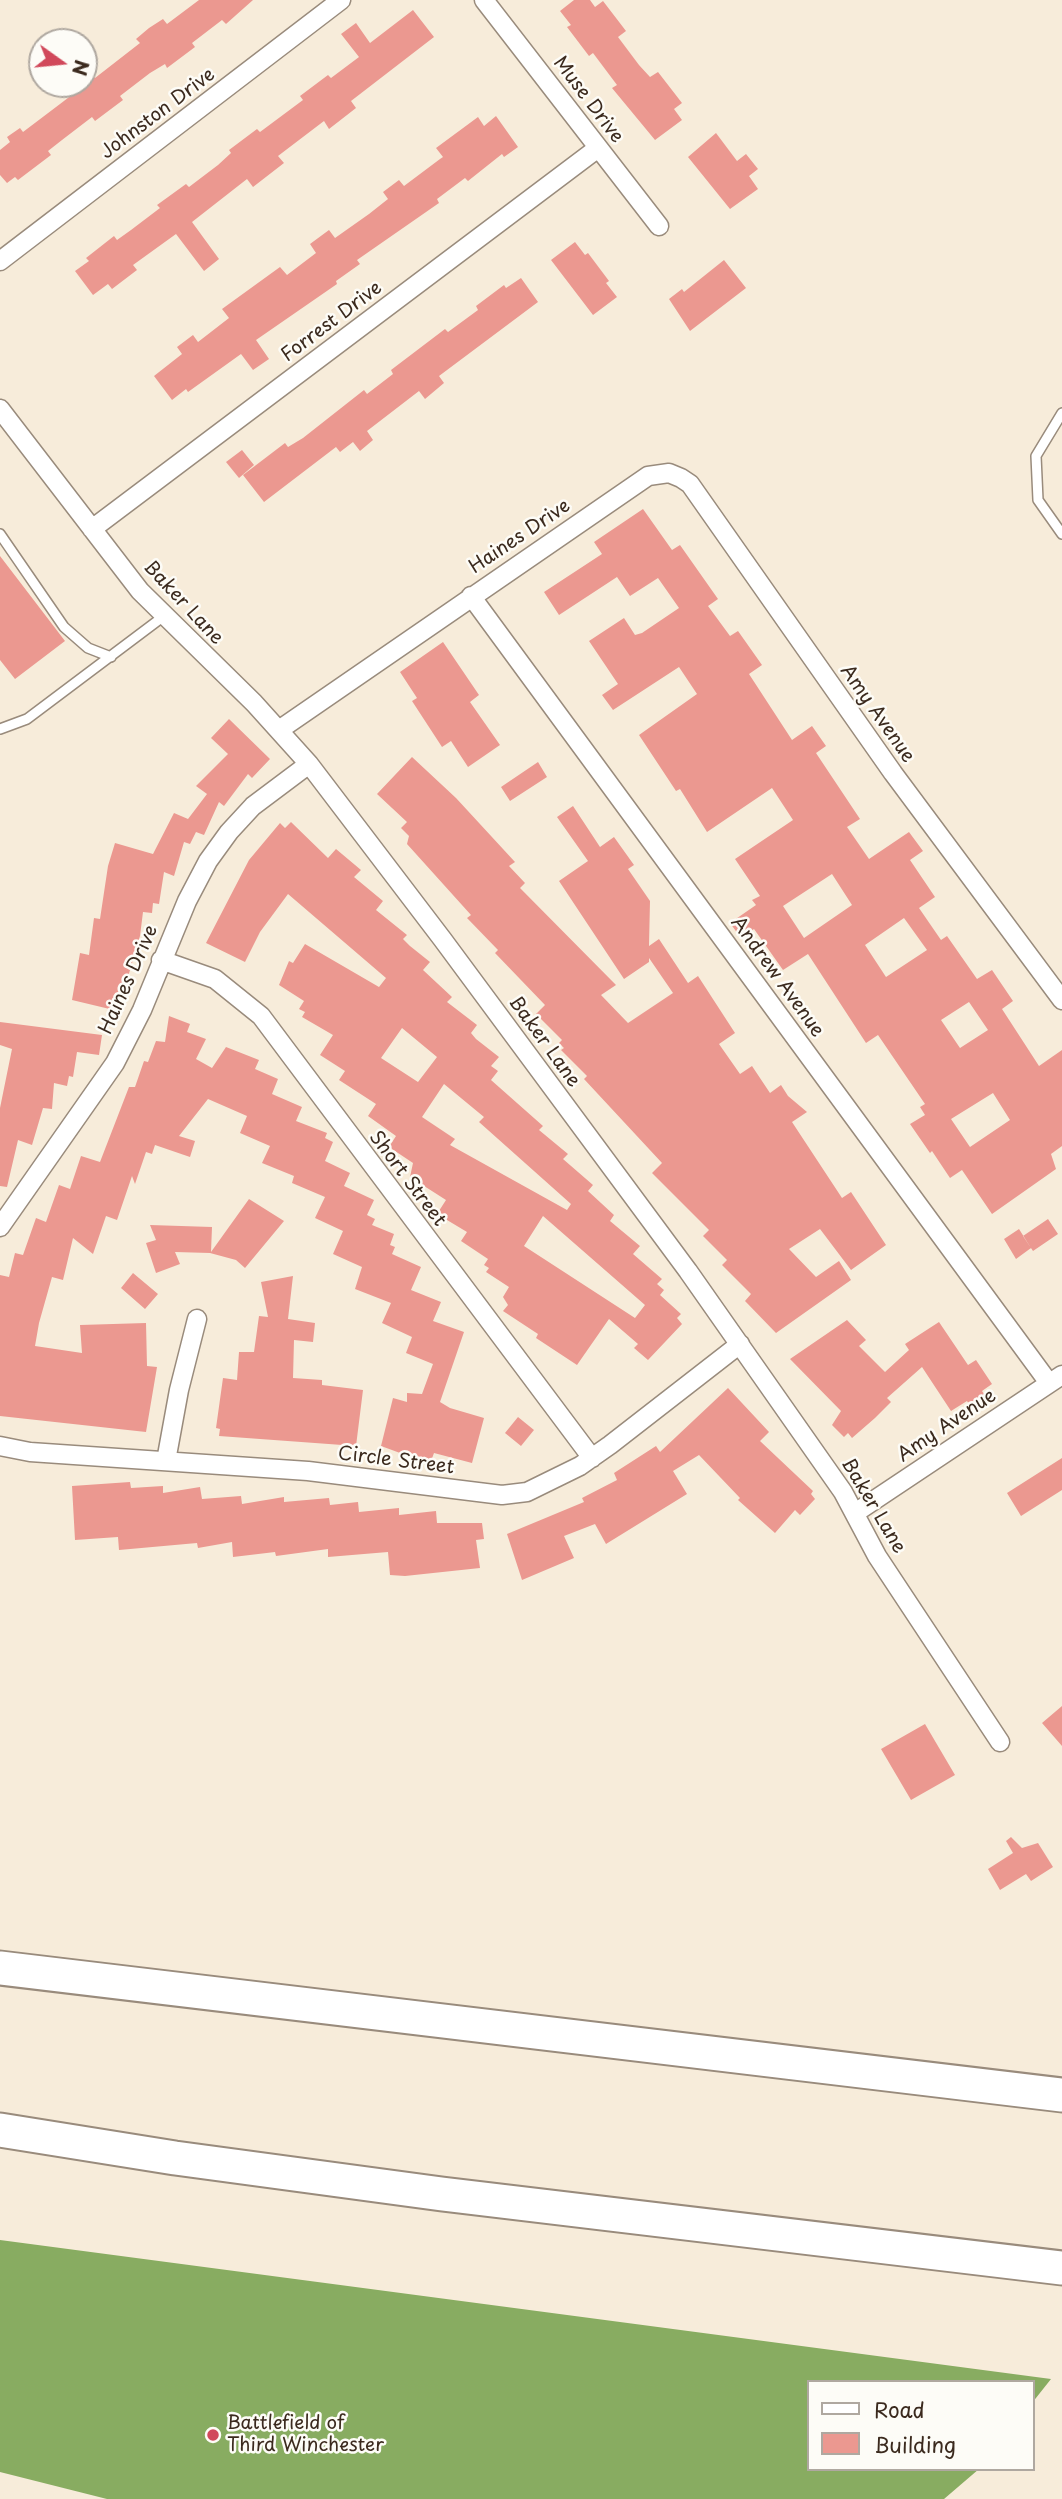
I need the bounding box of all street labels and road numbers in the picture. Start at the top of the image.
street label: Muse Drive [548,52,628,148]
street label: Johnston Drive [96,64,220,164]
street label: Forrest Drive [277,277,387,367]
street label: Haines Drive [465,495,575,579]
street label: Baker Lane [138,556,228,650]
street label: Amy Avenue [835,661,919,767]
street label: Andrew Avenue [726,912,828,1042]
street label: Haines Drive [95,922,163,1038]
street label: Baker Lane [503,992,585,1092]
street label: Short Street [364,1127,450,1231]
street label: Amy Avenue [893,1385,1001,1467]
street label: Circle Street [336,1443,456,1479]
street label: Baker Lane [836,1454,910,1558]

